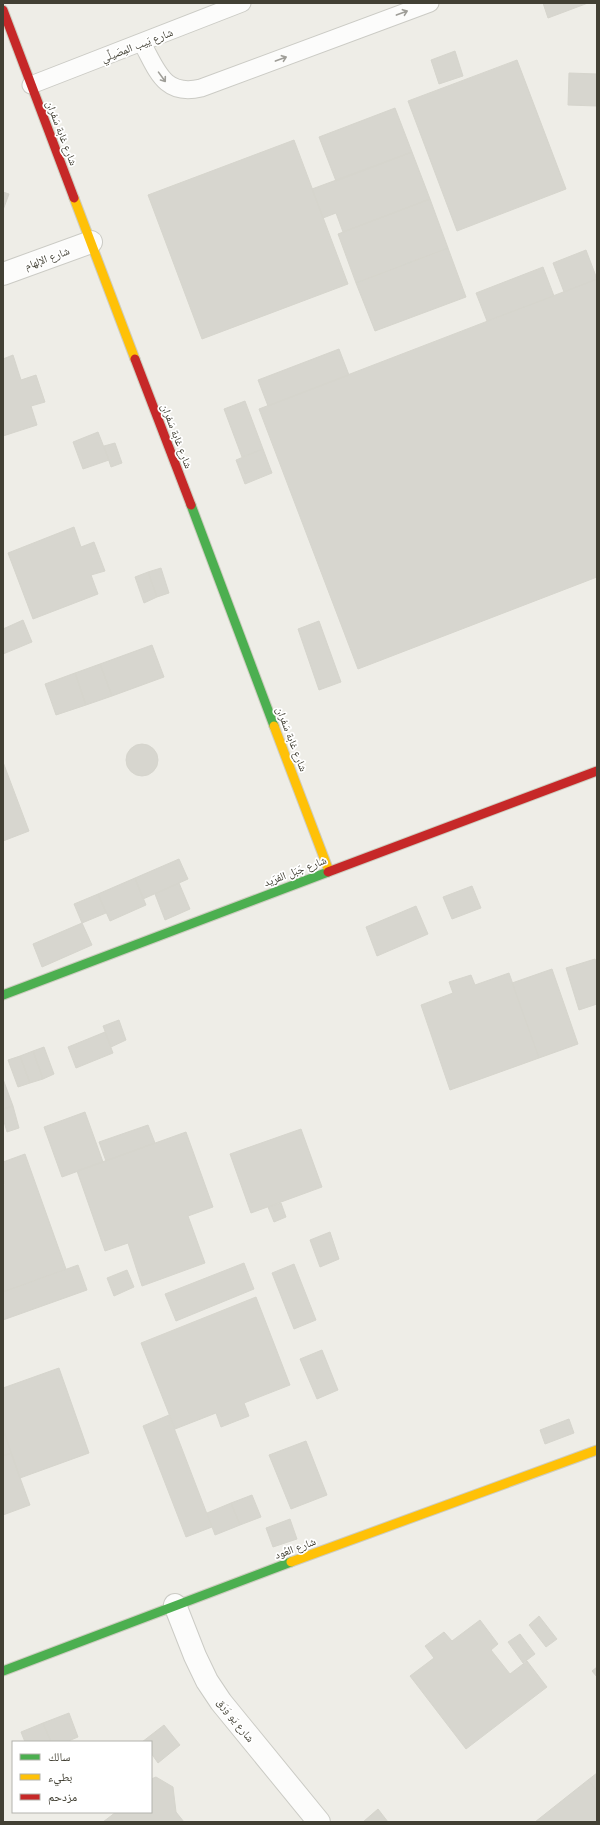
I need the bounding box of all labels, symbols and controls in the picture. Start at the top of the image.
one-way arrow [396,9,408,17]
street label: شارع يَيب المِصَيلِّي [99,24,176,67]
one-way arrow [274,54,286,62]
one-way arrow [158,71,166,82]
street label: شارع غابة سَفران [42,98,82,168]
street label: شارع الإلهام [22,242,72,274]
street label: شارع غابة سَفران [157,401,197,471]
street label: شارع غابة سَفران [272,704,312,774]
street label: شارع جَبَل الفرَيد [261,852,329,890]
street label: شارع العُود [272,1533,318,1563]
street label: شارع يَو وَرَق [214,1695,258,1745]
legend [12,1741,152,1813]
text: سالك [48,1748,70,1765]
text: بطيء [48,1768,72,1787]
text: مزدحم [48,1788,77,1805]

